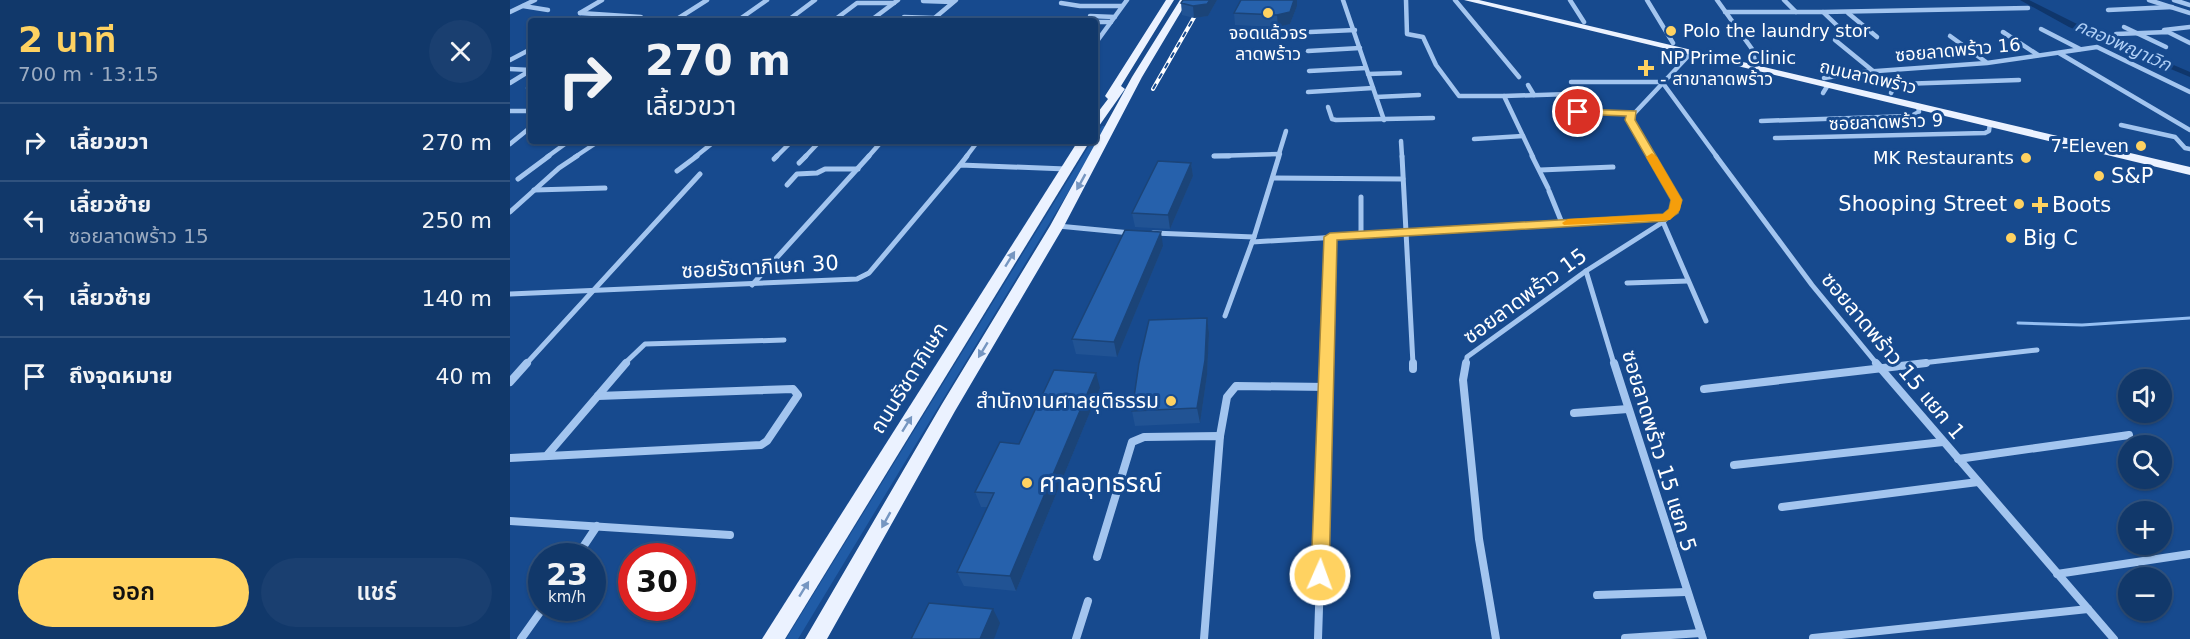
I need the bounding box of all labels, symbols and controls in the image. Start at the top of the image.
marker: จอดแล้วจร ลาดพร้าว [1261,6,1275,20]
water label: คลองพญาเวิก [2072,14,2175,75]
text: 2 นาที [18,19,116,60]
button: close [429,20,492,83]
place label: Polo the laundry stor [1683,20,1871,41]
place label: จอดแล้วจร ลาดพร้าว [1229,22,1307,64]
marker: Polo the laundry stor [1664,24,1678,38]
street label: ซอยลาดพร้าว 16 [1894,34,2022,65]
text: 270 m [645,36,791,85]
icon: right [546,42,624,120]
place label: NP Prime Clinic - สาขาลาดพร้าว [1660,47,1796,89]
street label: ถนนลาดพร้าว [1817,55,1919,98]
marker: NP Prime Clinic - สาขาลาดพร้าว [1637,59,1655,77]
text: 700 m · 13:15 [18,62,159,86]
pin [1552,86,1603,137]
text: เลี้ยวขวา [645,90,736,121]
icon: arrive [1561,95,1594,128]
street label: ซอยลาดพร้าว 9 [1828,109,1943,134]
icon: right [18,126,51,159]
text: เลี้ยวขวา [69,129,149,154]
text: 270 m [422,130,492,155]
place label: 7-Eleven [2050,135,2129,156]
marker: 7-Eleven [2134,139,2148,153]
place label: MK Restaurants [1873,147,2014,168]
marker: MK Restaurants [2019,151,2033,165]
place label: S&P [2111,164,2153,188]
marker: S&P [2092,169,2106,183]
one-way arrow [1076,174,1086,191]
text: เลี้ยวซ้าย [69,192,151,217]
place label: Shooping Street [1838,192,2007,216]
place label: Boots [2052,193,2111,217]
marker: Shooping Street [2012,197,2026,211]
marker: Boots [2033,198,2047,212]
icon: left [18,204,51,237]
text: 250 m [422,208,492,233]
text: ซอยลาดพร้าว 15 [69,224,209,248]
place label: Big C [2023,226,2078,250]
marker: Big C [2004,231,2018,245]
street label: ซอยลาดพร้าว 15 [1459,243,1591,349]
one-way arrow [1005,250,1016,267]
street label: ซอยรัชดาภิเษก 30 [681,251,839,283]
street label: ซอยลาดพร้าว 15 แยก 1 [1816,268,1970,444]
icon: left [18,282,51,315]
text: เลี้ยวซ้าย [69,285,151,310]
text: 140 m [422,286,492,311]
street label: ถนนรัชดาภิเษก [865,318,953,438]
one-way arrow [977,342,988,358]
street label: ซอยลาดพร้าว 15 แยก 5 [1617,347,1701,555]
icon: arrive [18,360,51,393]
text: ถึงจุดหมาย [69,363,173,388]
text: 40 m [436,364,492,389]
map controls [2118,369,2172,621]
button: sound [2118,369,2172,423]
place label: สำนักงานศาลยุติธรรม [976,389,1159,414]
marker: สำนักงานศาลยุติธรรม [1164,394,1178,408]
one-way arrow [902,416,913,432]
button: search [2118,435,2172,489]
place label: ศาลอุทธรณ์ [1039,468,1162,499]
marker: ศาลอุทธรณ์ [1020,476,1034,490]
button: + [2118,501,2172,555]
one-way arrow [881,512,891,529]
speed limit sign: 30 [618,543,696,621]
position arrow [1288,543,1352,607]
text: 23 [546,557,588,592]
button: ออก [18,558,249,627]
button: แชร์ [261,558,492,627]
button: − [2118,567,2172,621]
one-way arrow [798,581,809,597]
text: km/h [548,588,586,606]

